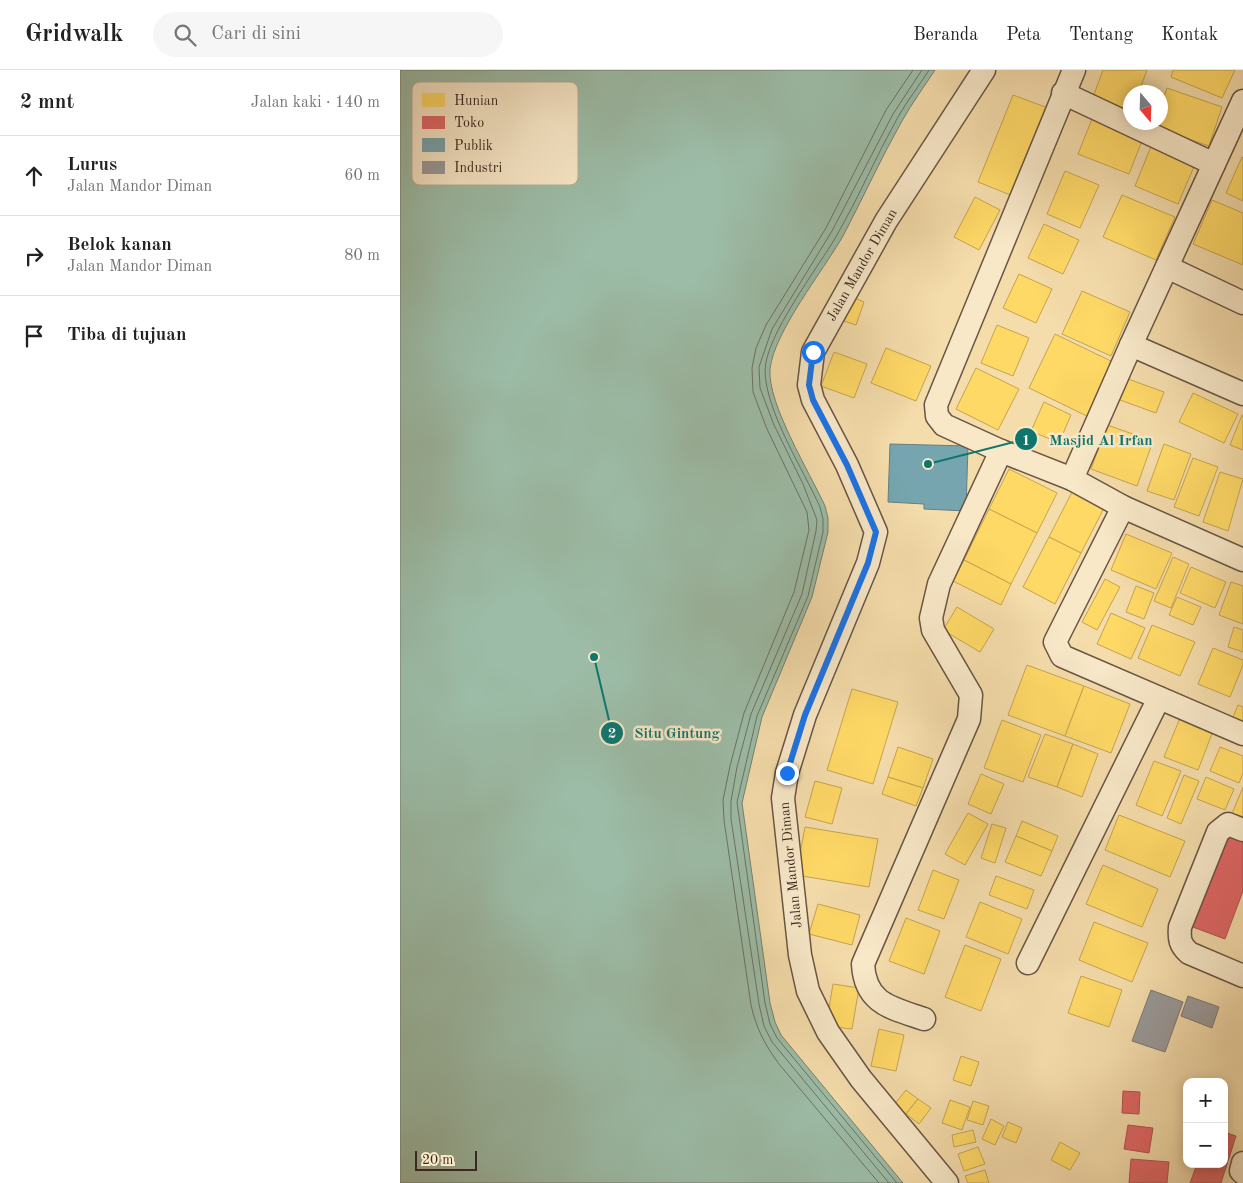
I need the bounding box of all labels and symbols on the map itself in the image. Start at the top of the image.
legend [412,82,578,185]
north arrow [1123,85,1168,130]
text: Hunian [454,94,499,108]
text: Toko [454,116,484,130]
text: Publik [454,139,493,153]
text: Industri [454,161,503,175]
street label: Jalan Mandor Diman [824,206,900,324]
route start [802,341,825,364]
callout: Masjid Al Irfan [1014,424,1162,454]
text: 1 [1022,434,1030,449]
text: Masjid Al Irfan [1049,434,1153,449]
callout: Situ Gintung [599,718,730,748]
text: 2 [608,727,616,742]
text: Situ Gintung [634,727,720,742]
route end [776,762,799,785]
street label: Jalan Mandor Diman [777,801,805,929]
scale bar [415,1148,478,1171]

